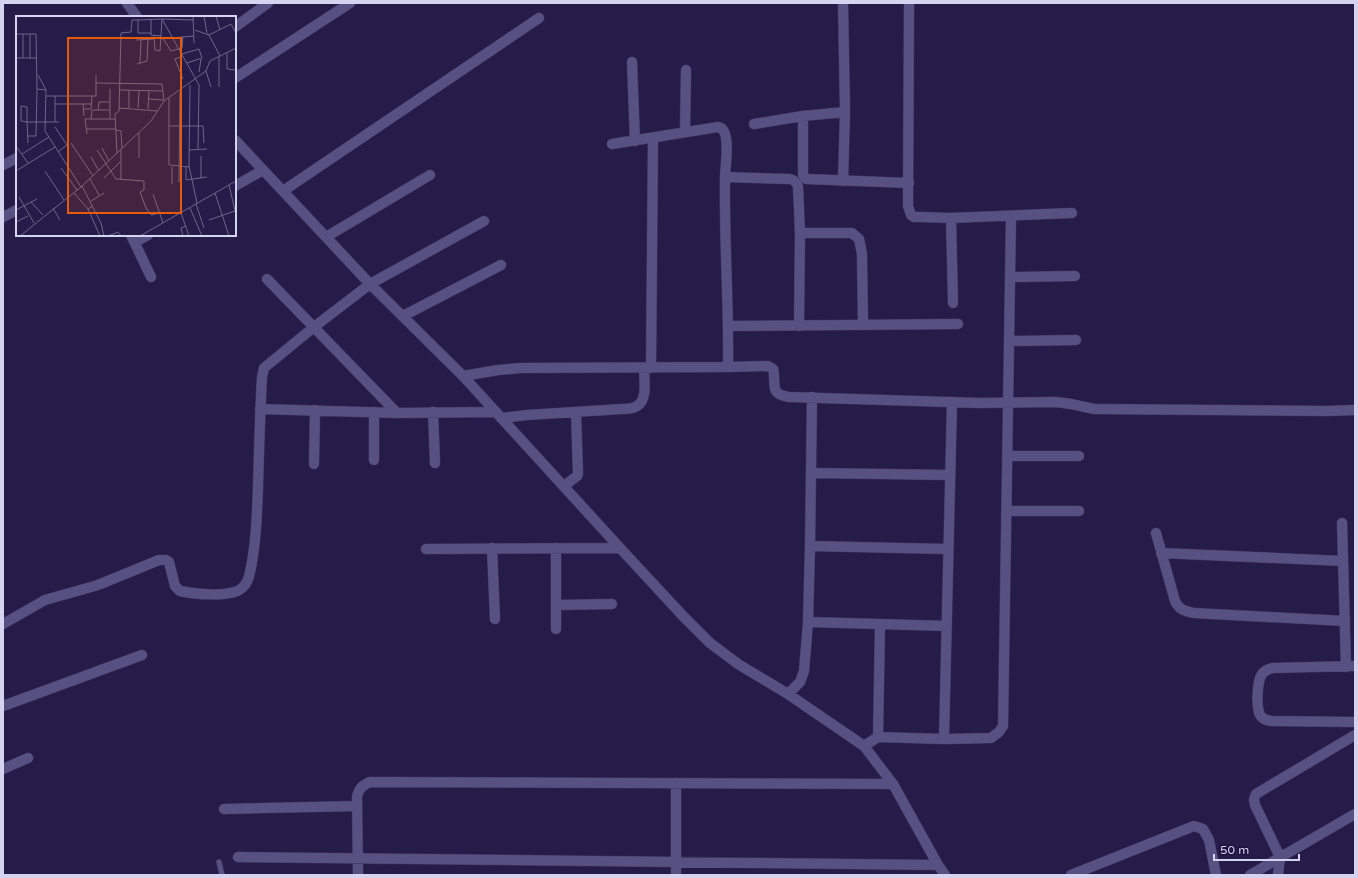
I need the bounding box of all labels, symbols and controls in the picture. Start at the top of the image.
inset map [16,16,236,236]
scale bar [1214,836,1299,862]
text: 50 m [1220,843,1249,857]

